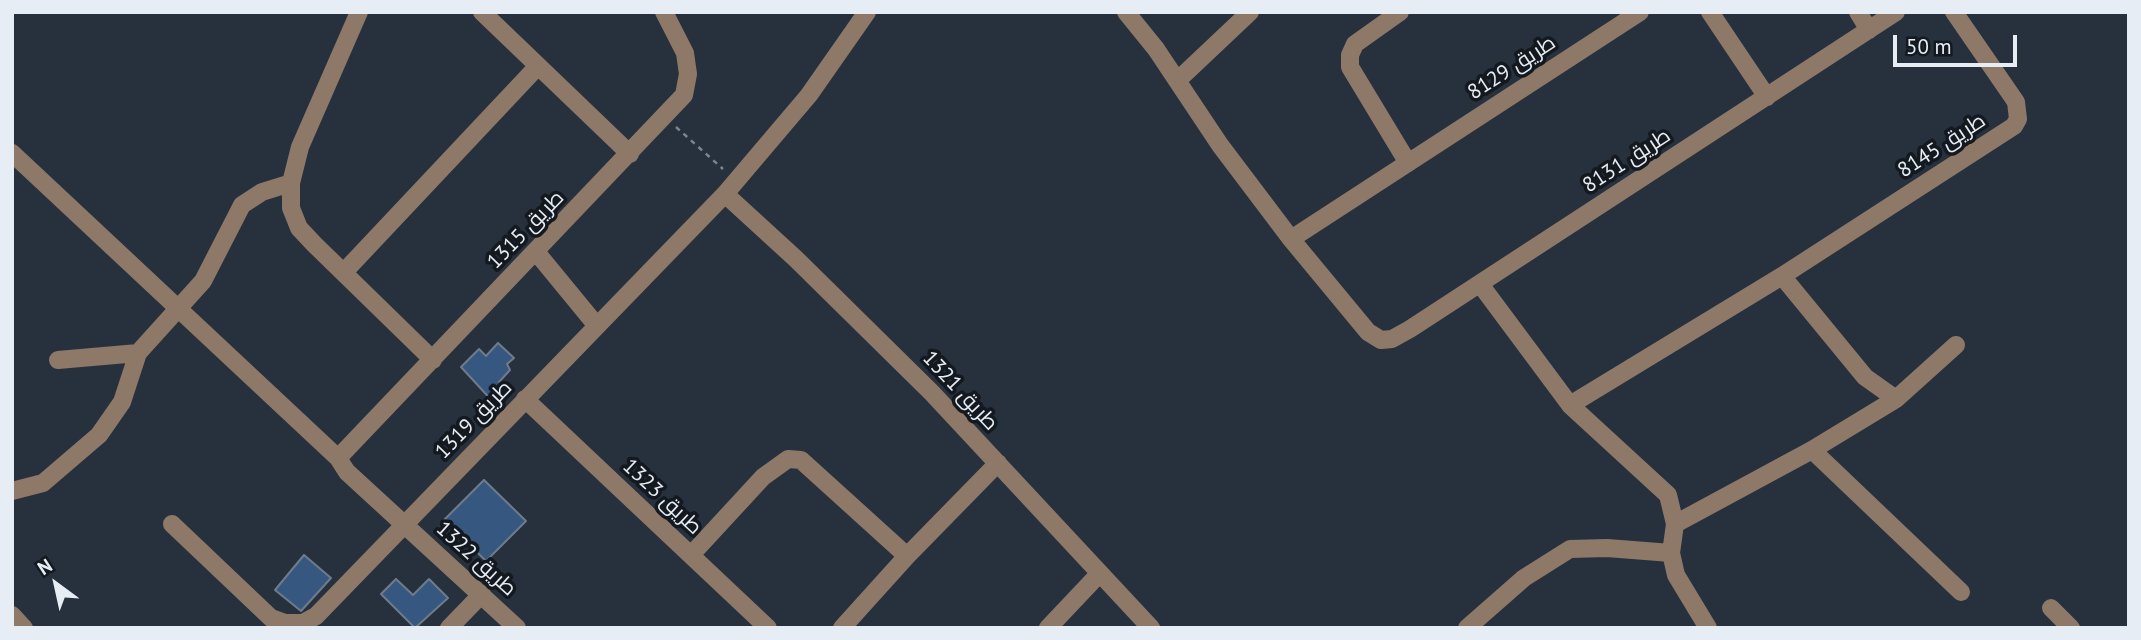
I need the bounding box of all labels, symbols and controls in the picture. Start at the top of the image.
scale bar [1896,21,2020,65]
street label: طريق 8129 [1463,30,1561,106]
text: 50 m [1906,33,1952,60]
street label: طريق 8145 [1893,108,1991,184]
street label: طريق 8131 [1578,123,1676,199]
street label: طريق 1315 [482,186,570,274]
street label: طريق 1321 [917,346,1003,436]
street label: طريق 1319 [430,376,518,464]
street label: طريق 1323 [617,454,707,540]
street label: طريق 1322 [431,516,521,602]
north arrow [21,549,91,619]
text: N [33,553,56,580]

